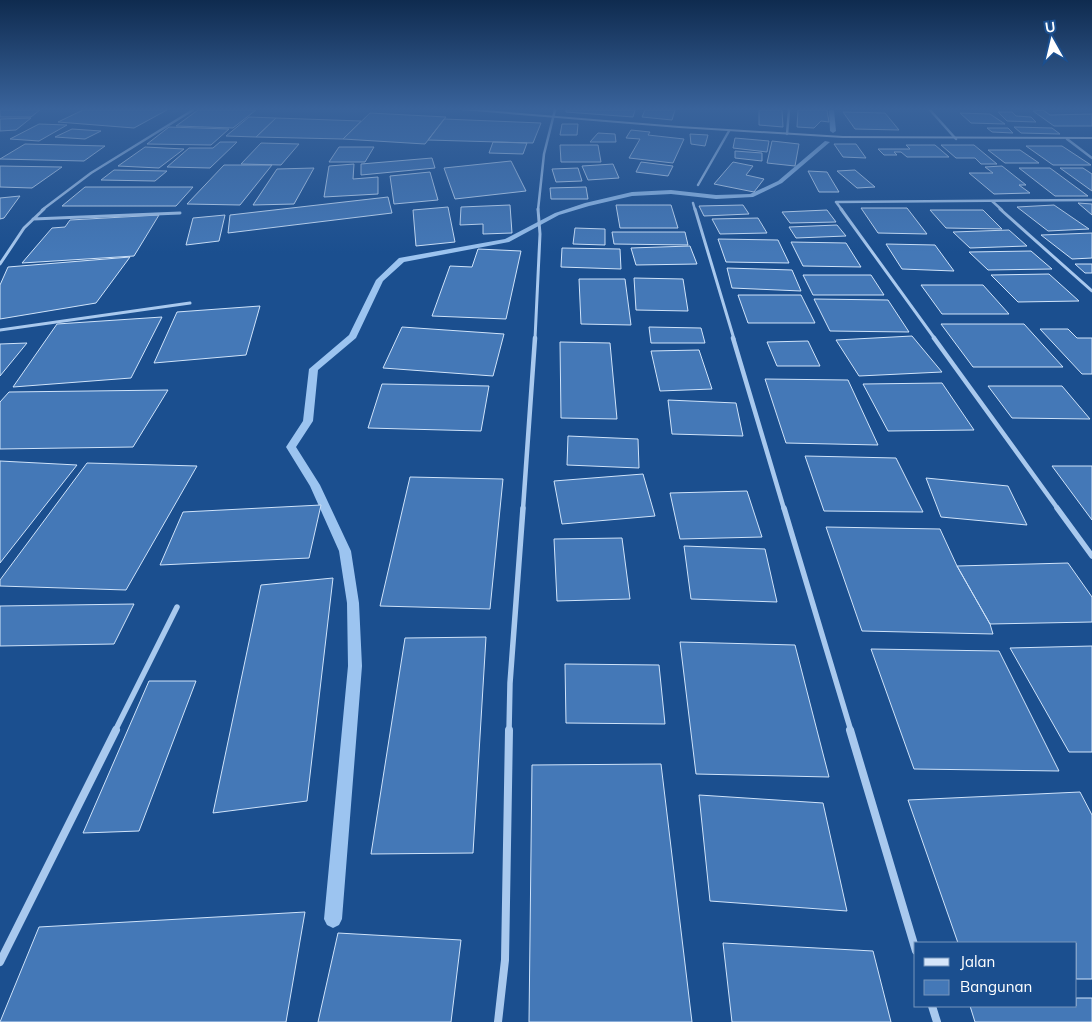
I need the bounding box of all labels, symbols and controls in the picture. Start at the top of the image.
north arrow [1027,15,1077,65]
text: U [1044,17,1057,37]
legend [914,942,1077,1007]
text: Jalan [960,952,995,971]
text: Bangunan [960,977,1032,996]

